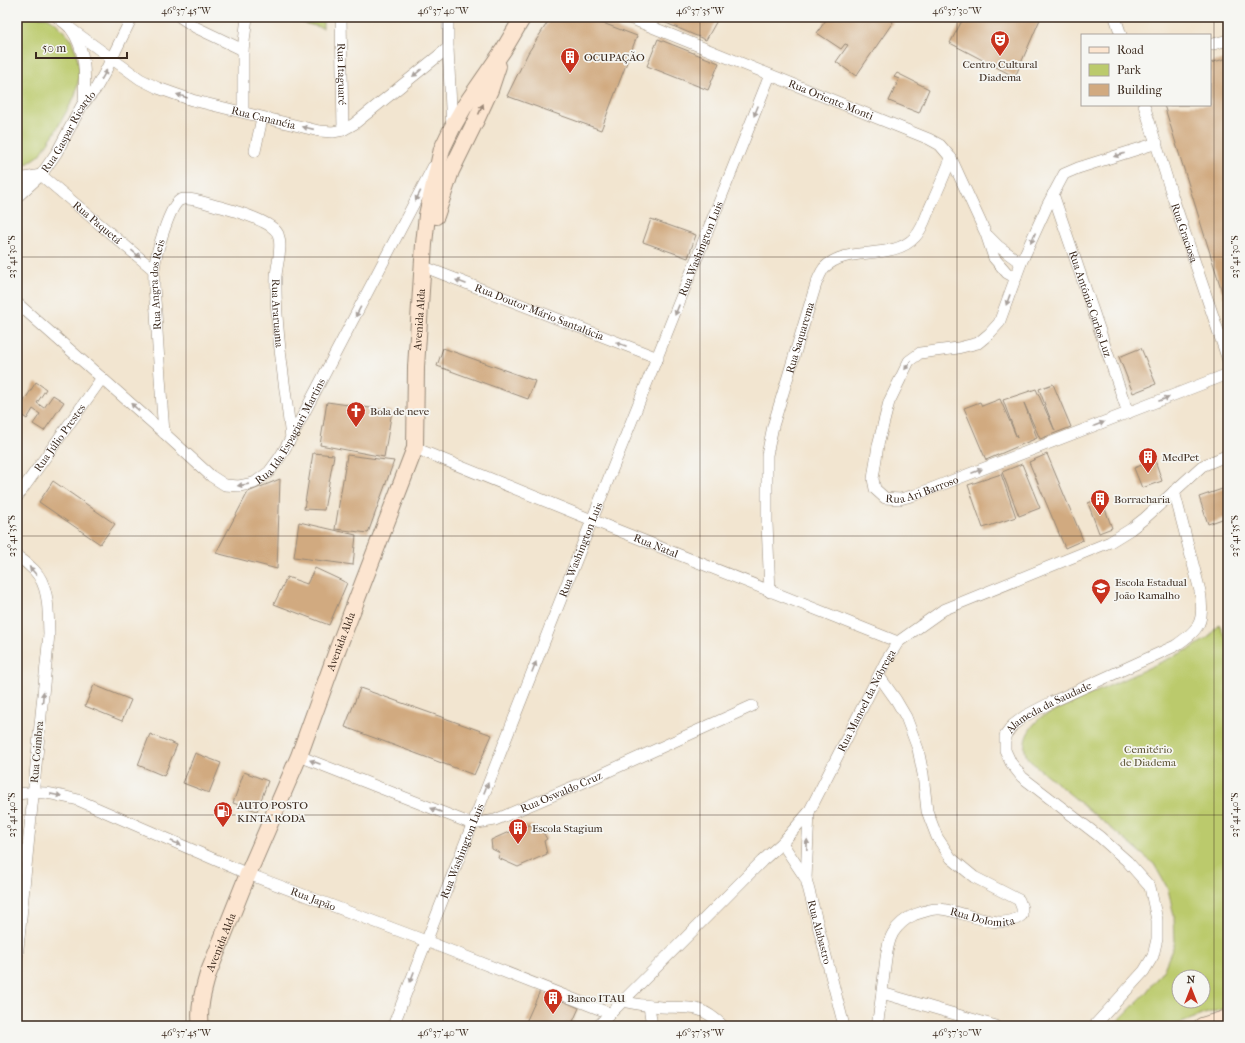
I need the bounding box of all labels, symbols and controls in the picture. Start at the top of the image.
text: 46°37'45"W [161,5,212,17]
text: 46°37'40"W [417,5,470,17]
text: 46°37'35"W [676,5,725,17]
text: 46°37'30"W [932,5,983,17]
theatre icon: Centro Cultural Diadema [989,29,1011,57]
scale bar [36,34,127,60]
legend [1081,34,1211,106]
text: 50 m [42,41,66,55]
street label: Rua Itaguaré [335,43,349,106]
text: Road [1117,43,1144,57]
building icon: OCUPAÇÃO [559,46,581,74]
place label: OCUPAÇÃO [584,51,645,64]
place label: Centro Cultural Diadema [962,58,1038,84]
text: Park [1117,63,1142,77]
one-way arrow [100,69,107,81]
one-way arrow [412,69,423,77]
street label: Rua Oriente Monti [787,76,876,123]
text: Building [1117,83,1162,97]
street label: Rua Gaspar Ricardo [38,88,98,175]
one-way arrow [175,93,187,99]
street label: Rua Cananéia [230,103,298,132]
one-way arrow [478,104,484,115]
one-way arrow [752,105,758,117]
one-way arrow [301,125,314,131]
one-way arrow [1113,152,1125,158]
one-way arrow [415,191,422,202]
street label: Rua Paquetá [70,198,125,247]
street label: Rua Washington Luis [676,199,725,298]
street label: Rua Graciosa [1169,201,1201,265]
one-way arrow [1030,233,1036,244]
text: 23°41'30"S [6,235,18,279]
text: 23°41'30"S [1229,235,1241,279]
street label: Rua Angra dos Reis [147,238,167,330]
one-way arrow [130,249,141,258]
street label: Rua Antônio Carlos Luz [1066,249,1115,359]
one-way arrow [454,278,466,284]
street label: Rua Araruama [269,279,286,349]
street label: Rua Doutor Mário Santalúcia [473,281,607,343]
street label: Avenida Alda [411,287,428,352]
one-way arrow [1004,294,1010,306]
street label: Rua Saquarema [783,300,817,375]
one-way arrow [673,304,679,316]
one-way arrow [355,306,361,317]
one-way arrow [615,340,627,346]
one-way arrow [904,359,911,370]
street label: Rua Ida Espagiari Martins [252,376,328,487]
one-way arrow [1159,395,1171,401]
church icon: Bola de neve [345,400,367,428]
street label: Rua Júlio Prestes [31,401,88,474]
one-way arrow [130,402,140,411]
place label: Bola de neve [370,405,430,418]
one-way arrow [1093,421,1105,427]
building icon: MedPet [1137,446,1159,474]
place label: MedPet [1162,451,1199,464]
one-way arrow [972,467,984,473]
street label: Rua Ari Barroso [885,472,960,506]
one-way arrow [237,482,249,488]
building icon: Borracharia [1089,488,1111,516]
place label: Borracharia [1114,493,1171,506]
street label: Rua Washington Luis [556,500,605,599]
text: 23°41'35"S [6,515,18,557]
text: 23°41'35"S [1229,515,1241,557]
street label: Rua Natal [632,531,680,560]
one-way arrow [29,566,38,576]
place label: Escola Estadual João Ramalho [1114,576,1187,602]
school or university icon: Escola Estadual João Ramalho [1090,577,1112,605]
street label: Avenida Alda [323,609,358,674]
street label: Rua Manoel da Nóbrega [834,646,899,754]
one-way arrow [532,660,538,672]
street label: Alameda da Saudade [1002,678,1094,736]
one-way arrow [39,691,46,703]
street label: Rua Coimbra [28,720,46,784]
park label: Cemitério de Diadema [1120,743,1177,769]
one-way arrow [309,759,320,765]
street label: Rua Oswaldo Cruz [518,768,604,815]
one-way arrow [484,781,490,793]
one-way arrow [49,792,62,798]
text: 23°41'40"S [6,793,18,837]
text: 23°41'40"S [1229,793,1241,837]
place label: AUTO POSTO KINTA RODA [236,799,308,825]
fuel station icon: AUTO POSTO KINTA RODA [212,800,234,828]
street label: Rua Washington Luis [437,802,486,900]
one-way arrow [429,806,441,812]
building icon: Escola Stagium [507,817,529,845]
place label: Escola Stagium [532,822,604,835]
one-way arrow [804,838,810,851]
one-way arrow [170,840,182,846]
street label: Rua Japão [289,884,338,913]
street label: Rua Alabastro [805,898,834,966]
street label: Rua Dolomita [949,904,1017,929]
street label: Avenida Alda [203,910,239,974]
north arrow [1171,969,1211,1009]
one-way arrow [409,971,415,983]
text: N [1187,973,1196,986]
building icon: Banco ITAU [542,987,564,1015]
place label: Banco ITAU [567,992,626,1005]
text: 46°37'45"W [161,1027,212,1039]
text: 46°37'40"W [417,1027,470,1039]
text: 46°37'35"W [676,1027,725,1039]
text: 46°37'30"W [932,1027,983,1039]

